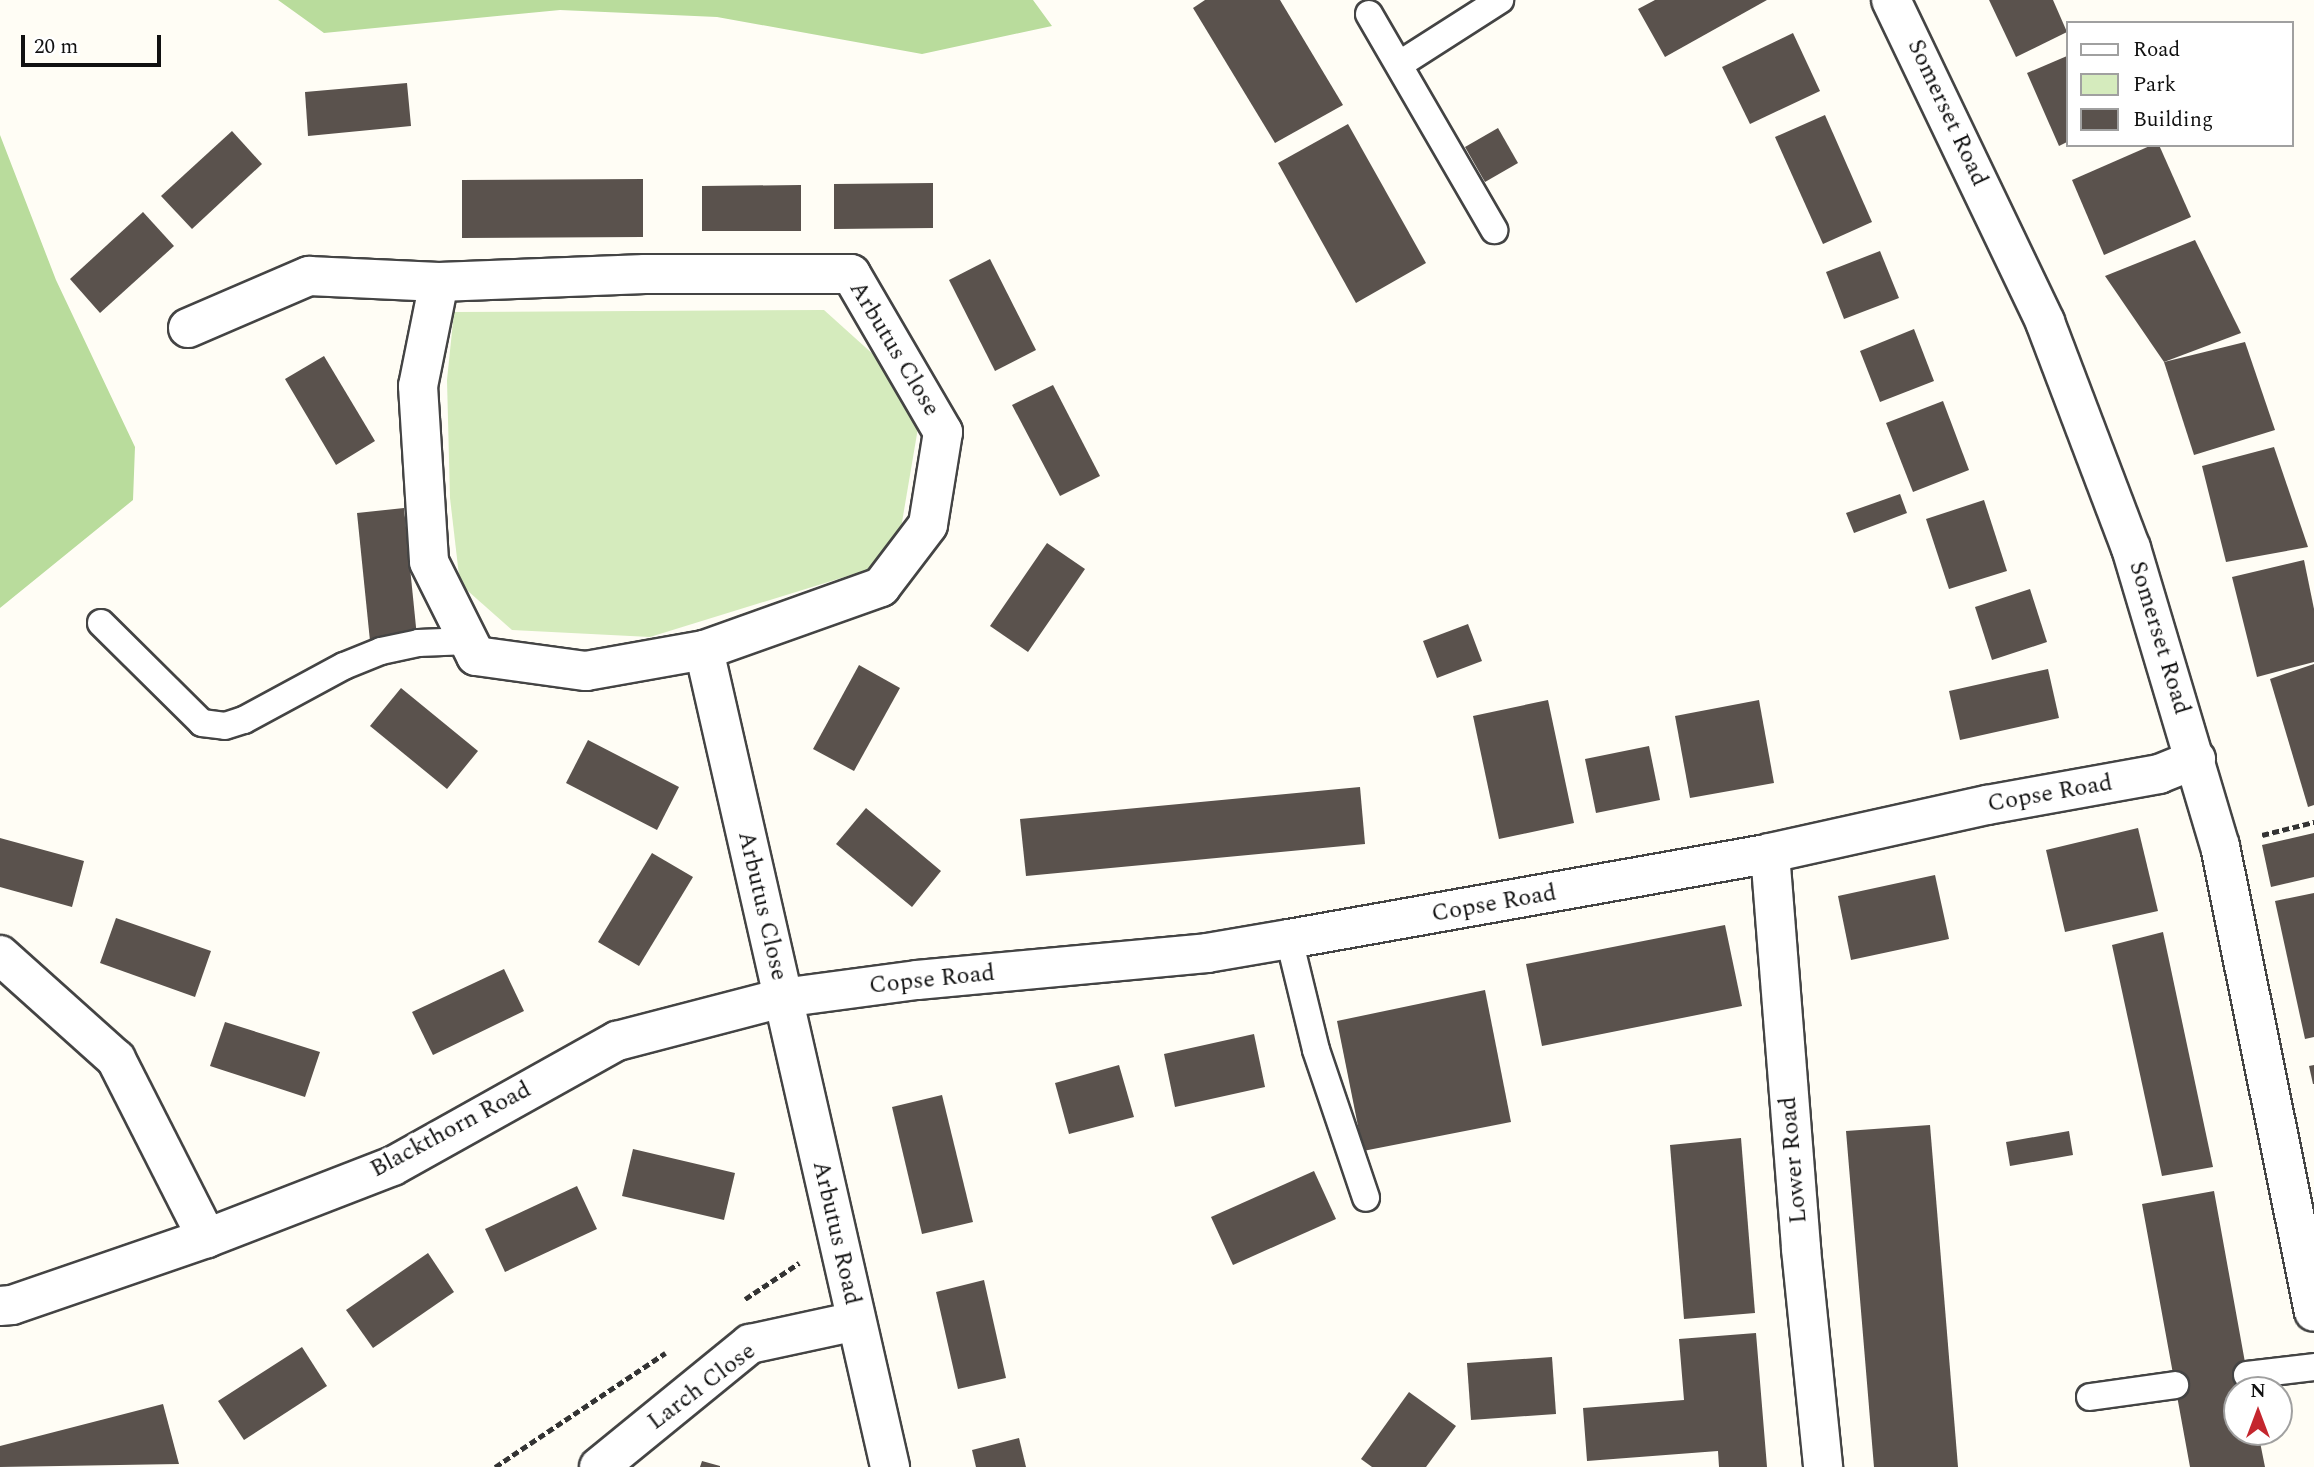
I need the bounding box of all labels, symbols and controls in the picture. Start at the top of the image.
scale bar [24,21,164,65]
legend [2066,21,2293,147]
text: 20 m [34,31,78,63]
text: Road [2133,34,2180,66]
street label: Somerset Road [1900,35,1994,191]
text: Park [2133,69,2176,101]
text: Building [2133,104,2213,136]
street label: Arbutus Close [842,276,946,422]
street label: Somerset Road [2122,558,2196,718]
street label: Copse Road [1985,769,2115,819]
street label: Arbutus Close [731,829,793,983]
street label: Copse Road [1429,879,1559,929]
street label: Copse Road [868,959,996,1001]
street label: Blackthorn Road [366,1076,536,1184]
street label: Lower Road [1774,1095,1814,1225]
street label: Arbutus Road [805,1158,867,1308]
street label: Larch Close [642,1337,762,1437]
north arrow [2223,1376,2293,1446]
text: N [2250,1377,2266,1406]

